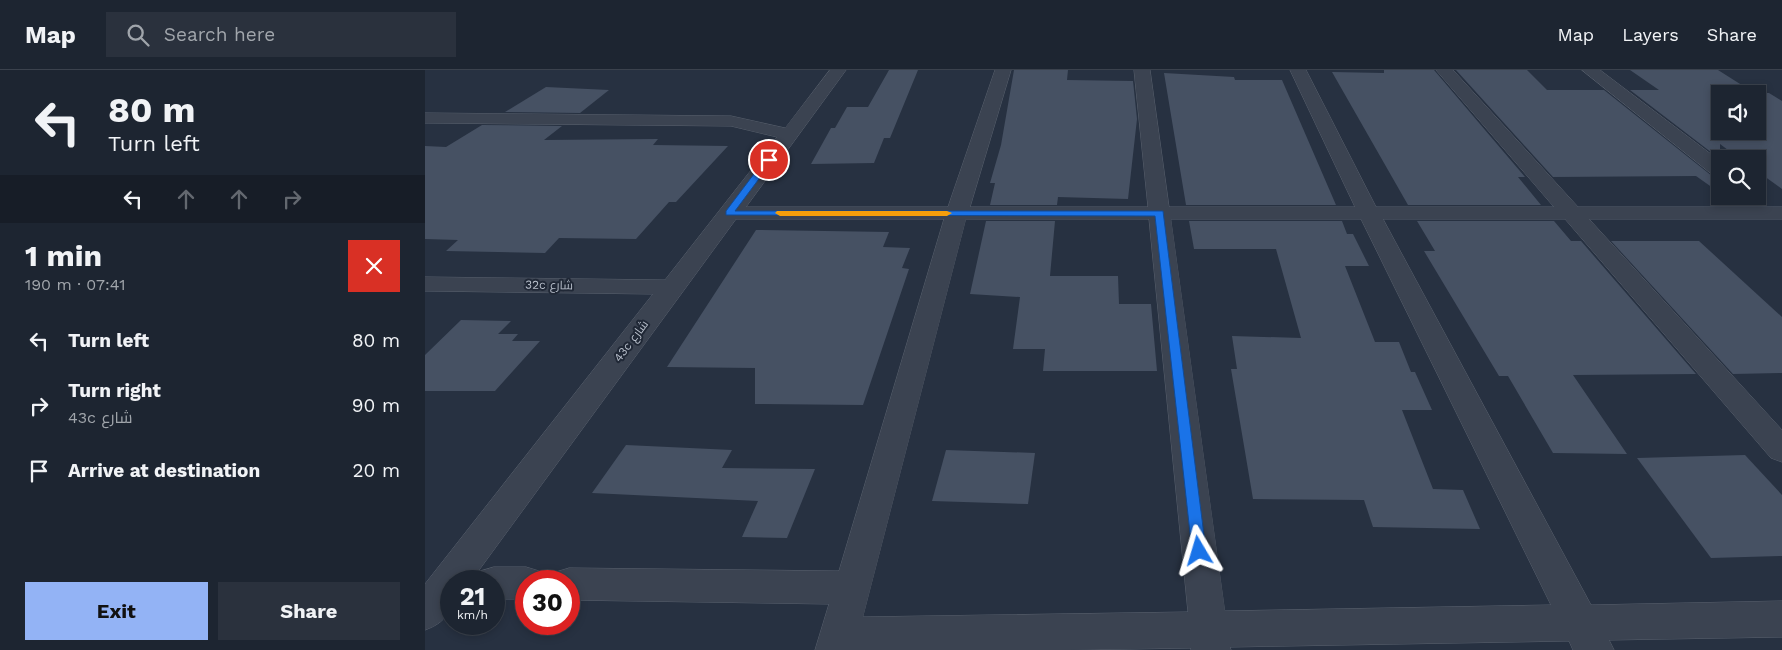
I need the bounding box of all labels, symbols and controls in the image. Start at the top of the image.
search box [106,12,456,57]
text: Map [25,21,76,49]
icon: search [124,21,152,49]
text: Search here [164,23,275,46]
text: Map [1557,24,1594,45]
text: Layers [1622,24,1679,45]
text: Share [1707,24,1757,45]
map controls [1711,85,1766,205]
button: sound [1711,85,1766,140]
text: 80 m [108,89,195,131]
icon: left [25,90,90,155]
text: Turn left [108,131,200,156]
pin [748,139,790,181]
icon: arrive [755,146,783,174]
button: search [1711,150,1766,205]
icon: left [119,185,147,213]
icon: ahead [172,185,200,213]
icon: ahead [225,185,253,213]
icon: right [278,185,306,213]
text: 1 min [25,238,102,273]
button: close [348,240,400,292]
text: 190 m · 07:41 [25,275,125,294]
street label: 32c شارع [525,278,573,293]
street label: 43c شارع [611,317,652,365]
icon: left [25,327,53,355]
text: Turn left [68,329,149,352]
text: 80 m [352,329,400,352]
text: Turn right [68,379,161,402]
icon: right [25,392,53,420]
text: 90 m [352,394,400,417]
text: 43c شارع [68,408,133,427]
icon: arrive [25,457,53,485]
text: Arrive at destination [68,459,260,482]
text: 20 m [353,459,400,482]
position arrow [1172,524,1224,576]
speed limit sign: 30 [515,570,580,635]
button: Exit [25,582,208,640]
button: Share [218,582,400,640]
text: 21 [460,582,485,611]
text: km/h [457,608,488,622]

